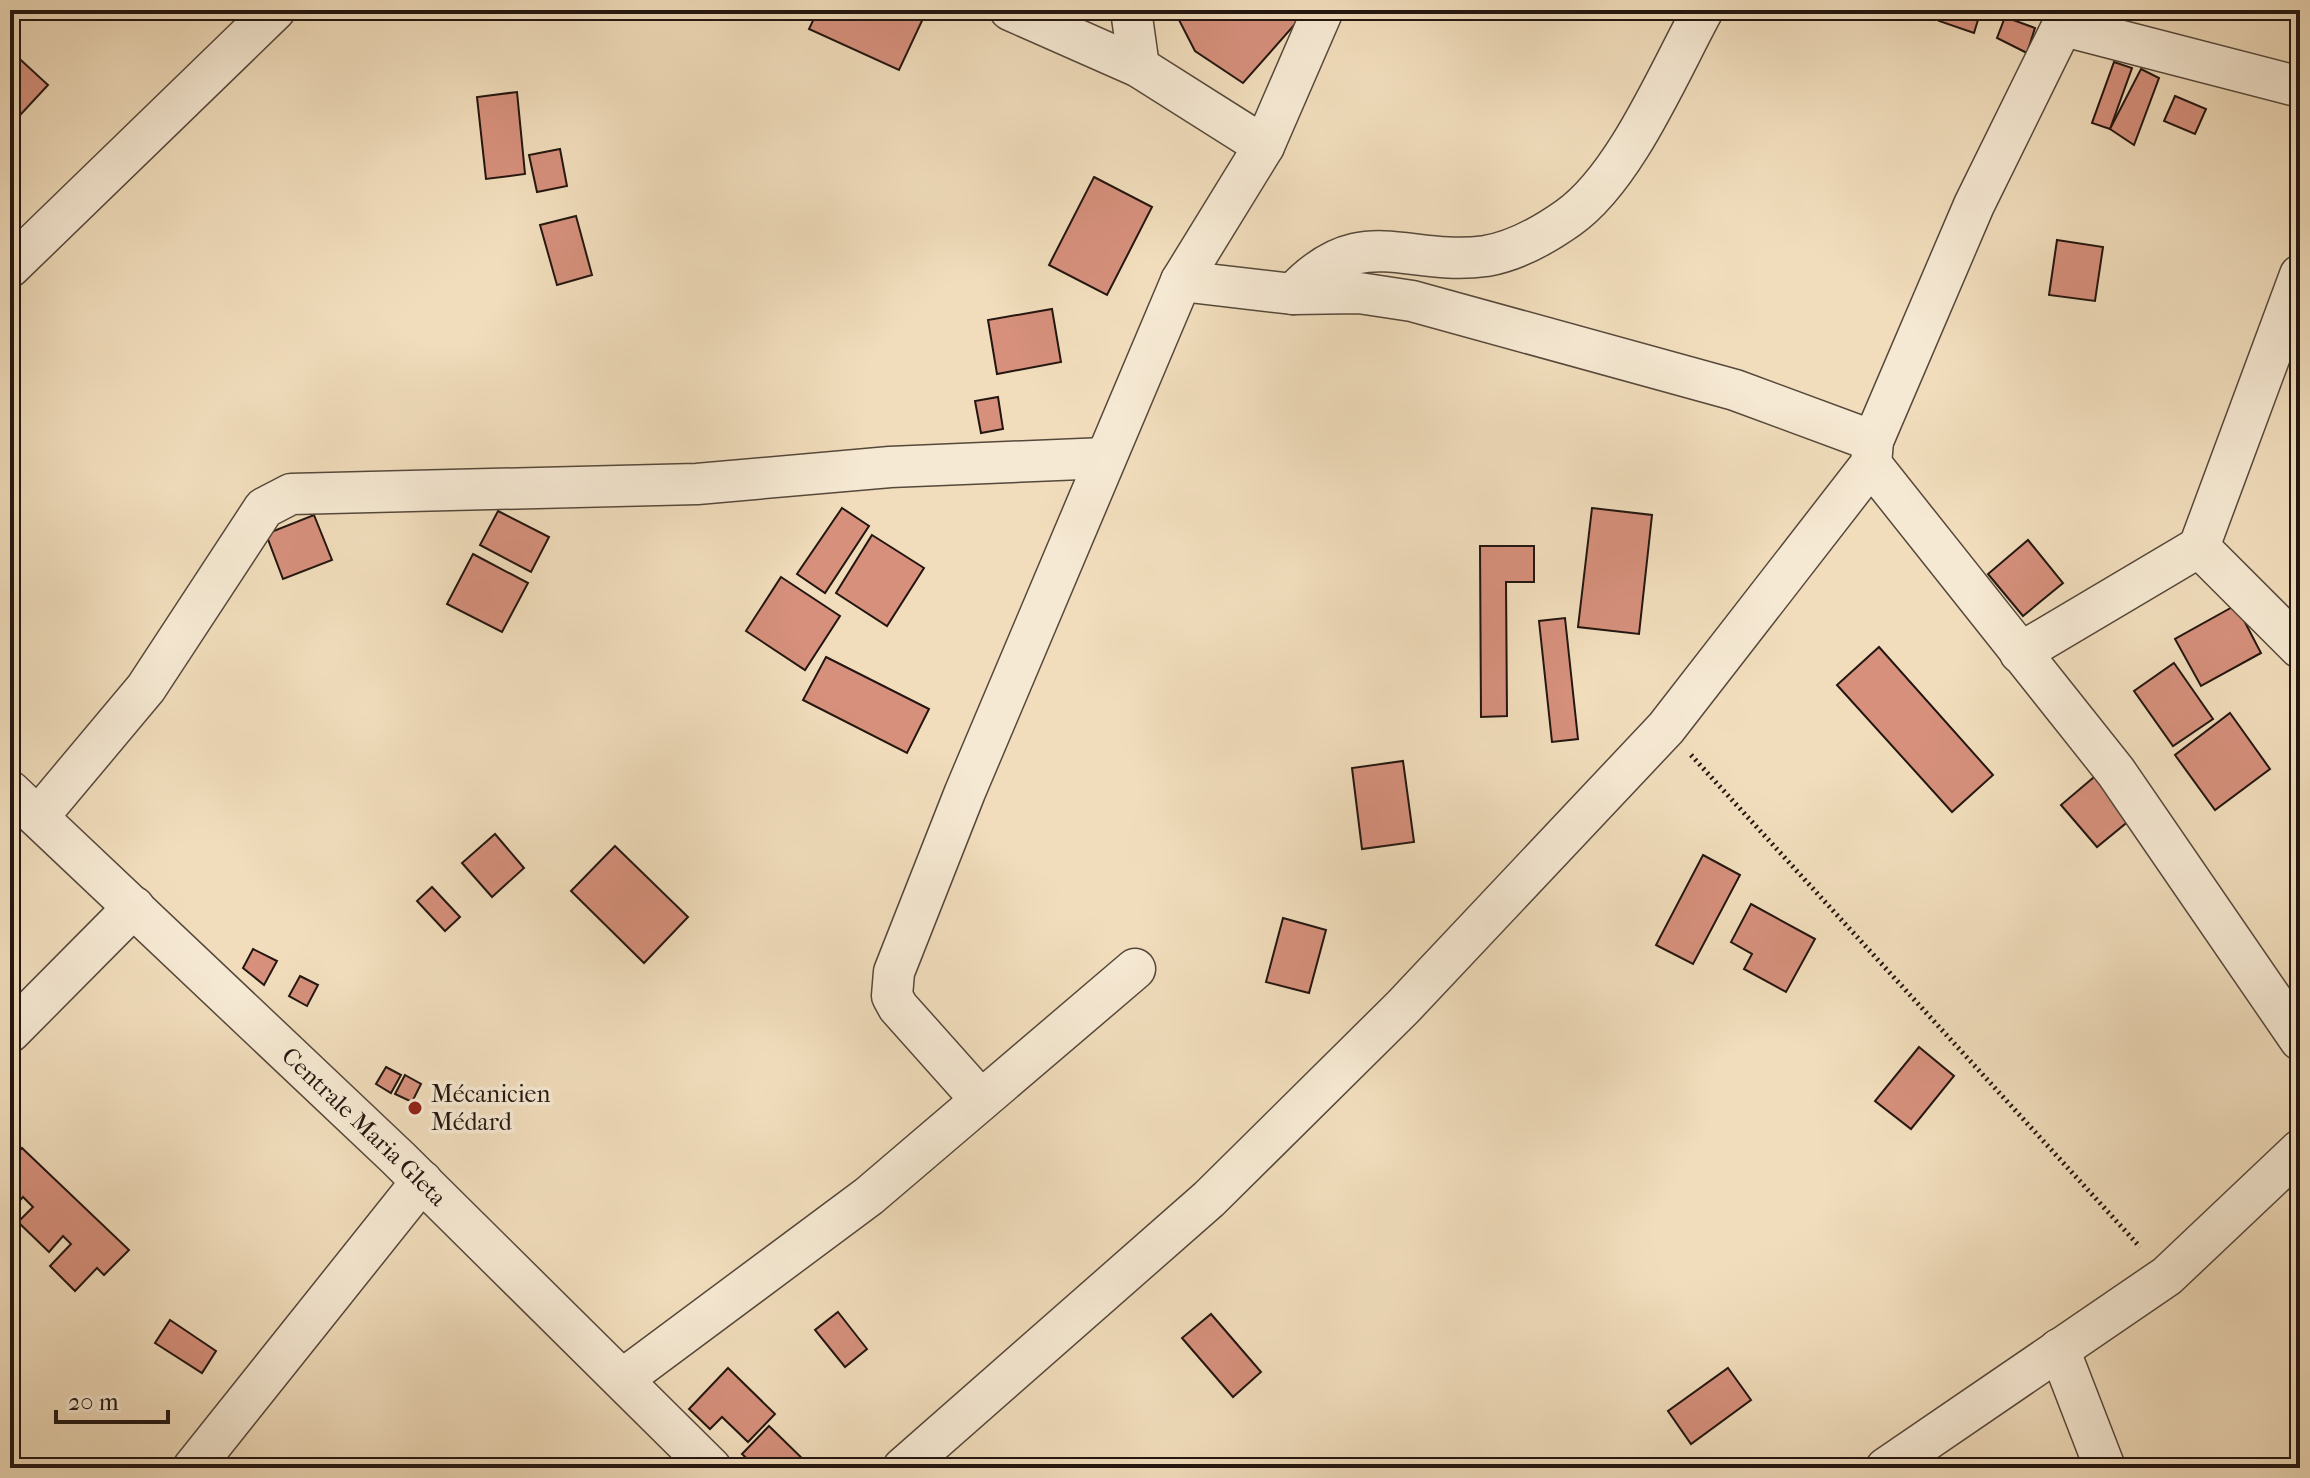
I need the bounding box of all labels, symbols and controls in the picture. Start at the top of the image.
street label: Centrale Maria Gleta [276,1042,453,1212]
place label: Mécanicien Médard [431,1080,550,1136]
marker: Mécanicien Médard [406,1099,424,1117]
scale bar [56,1374,168,1424]
text: 20 m [68,1388,119,1416]

